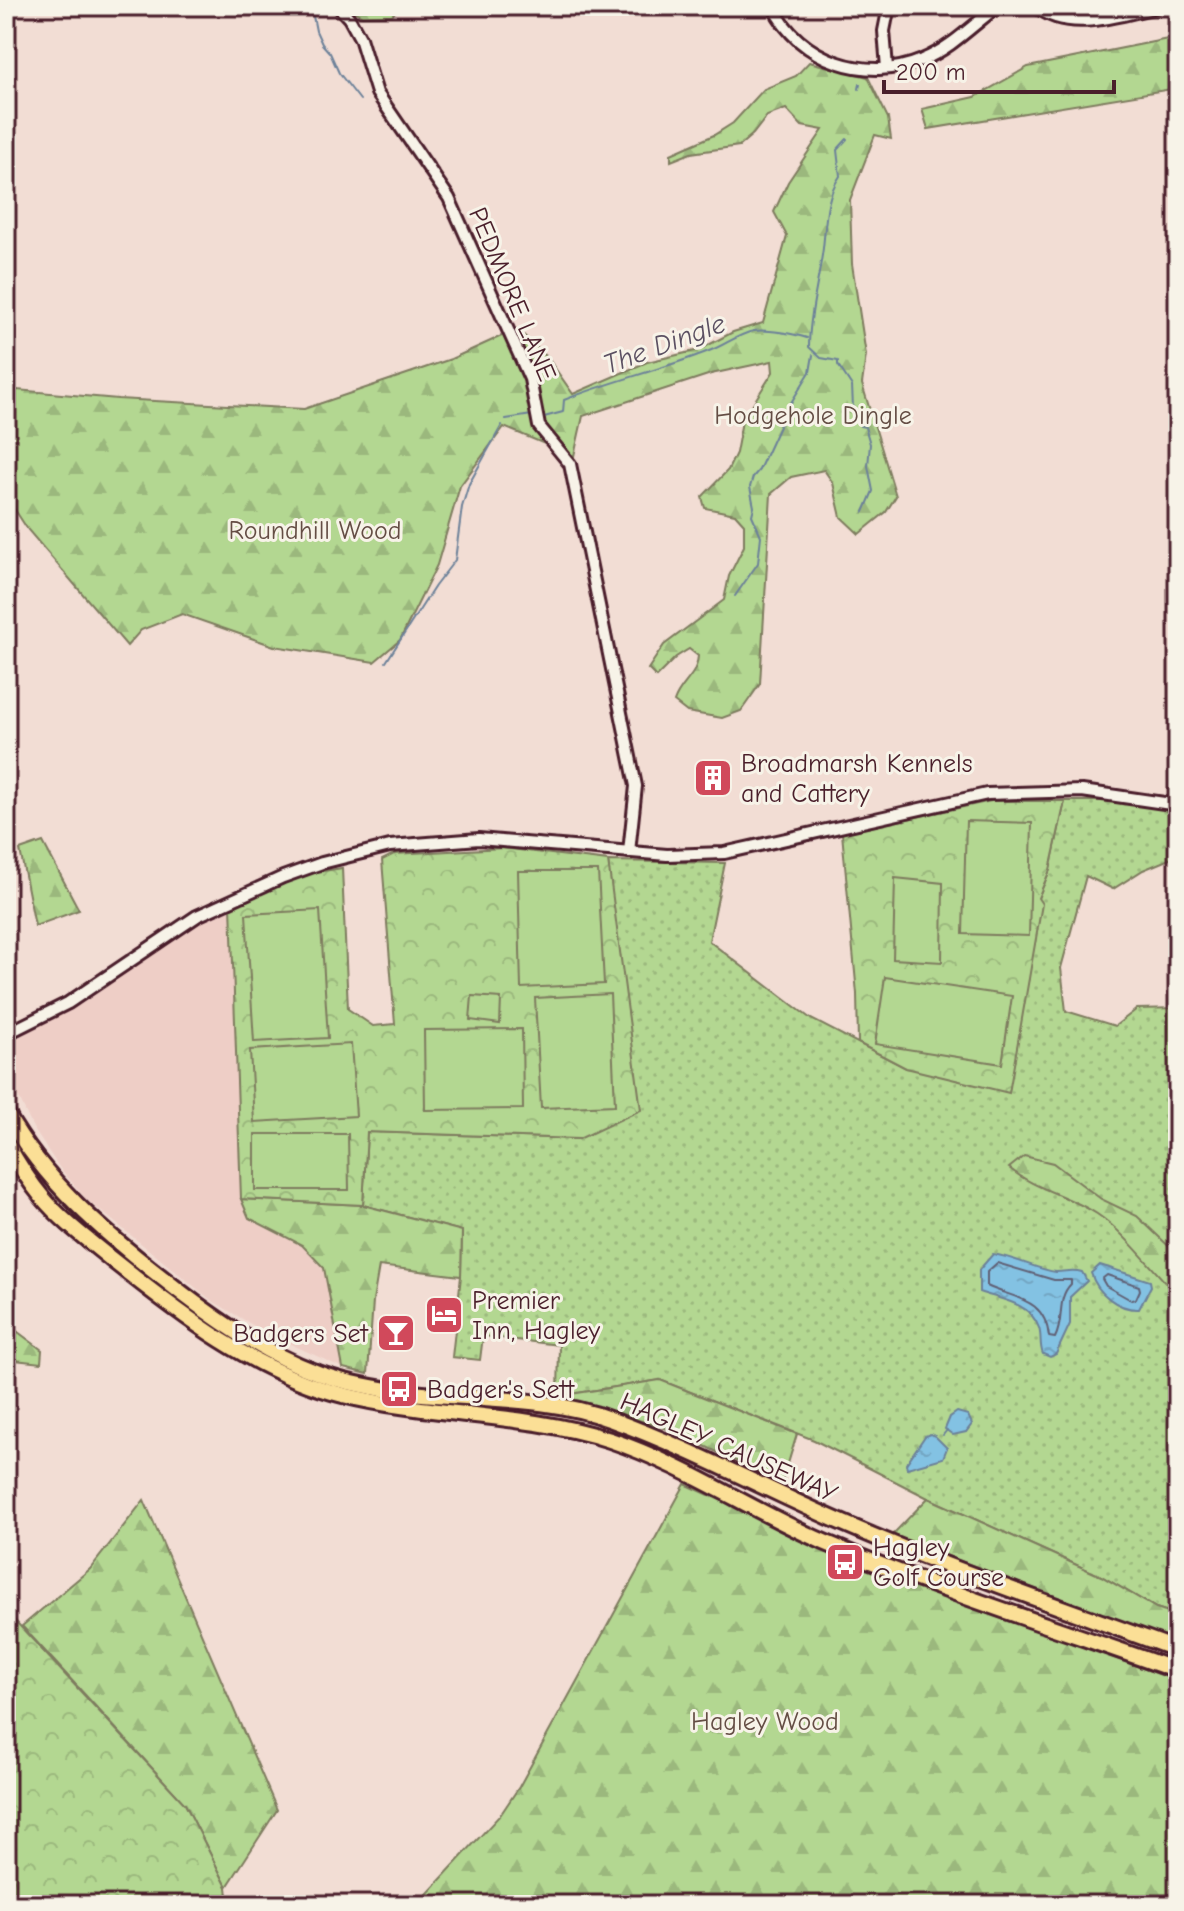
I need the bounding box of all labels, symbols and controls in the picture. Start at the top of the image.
scale bar [884,44,1114,94]
text: 200 m [896,58,966,86]
street label: PEDMORE LANE [462,203,562,386]
water label: The Dingle [599,307,730,381]
park label: Hodgehole Dingle [714,401,912,431]
park label: Roundhill Wood [228,516,402,546]
place label: Broadmarsh Kennels and Cattery [741,749,973,809]
building icon: Broadmarsh Kennels and Cattery [692,757,734,799]
place label: Premier Inn, Hagley [472,1286,601,1346]
hotel icon: Premier Inn, Hagley [423,1294,465,1336]
bar icon: Badgers Set [375,1312,417,1354]
place label: Badgers Set [233,1319,370,1349]
bus stop icon: Badger's Sett [378,1368,420,1410]
place label: Badger's Sett [427,1375,576,1405]
street label: HAGLEY CAUSEWAY [615,1387,842,1510]
place label: Hagley Golf Course [873,1533,1004,1593]
bus stop icon: Hagley Golf Course [824,1541,866,1583]
park label: Hagley Wood [691,1707,839,1737]

